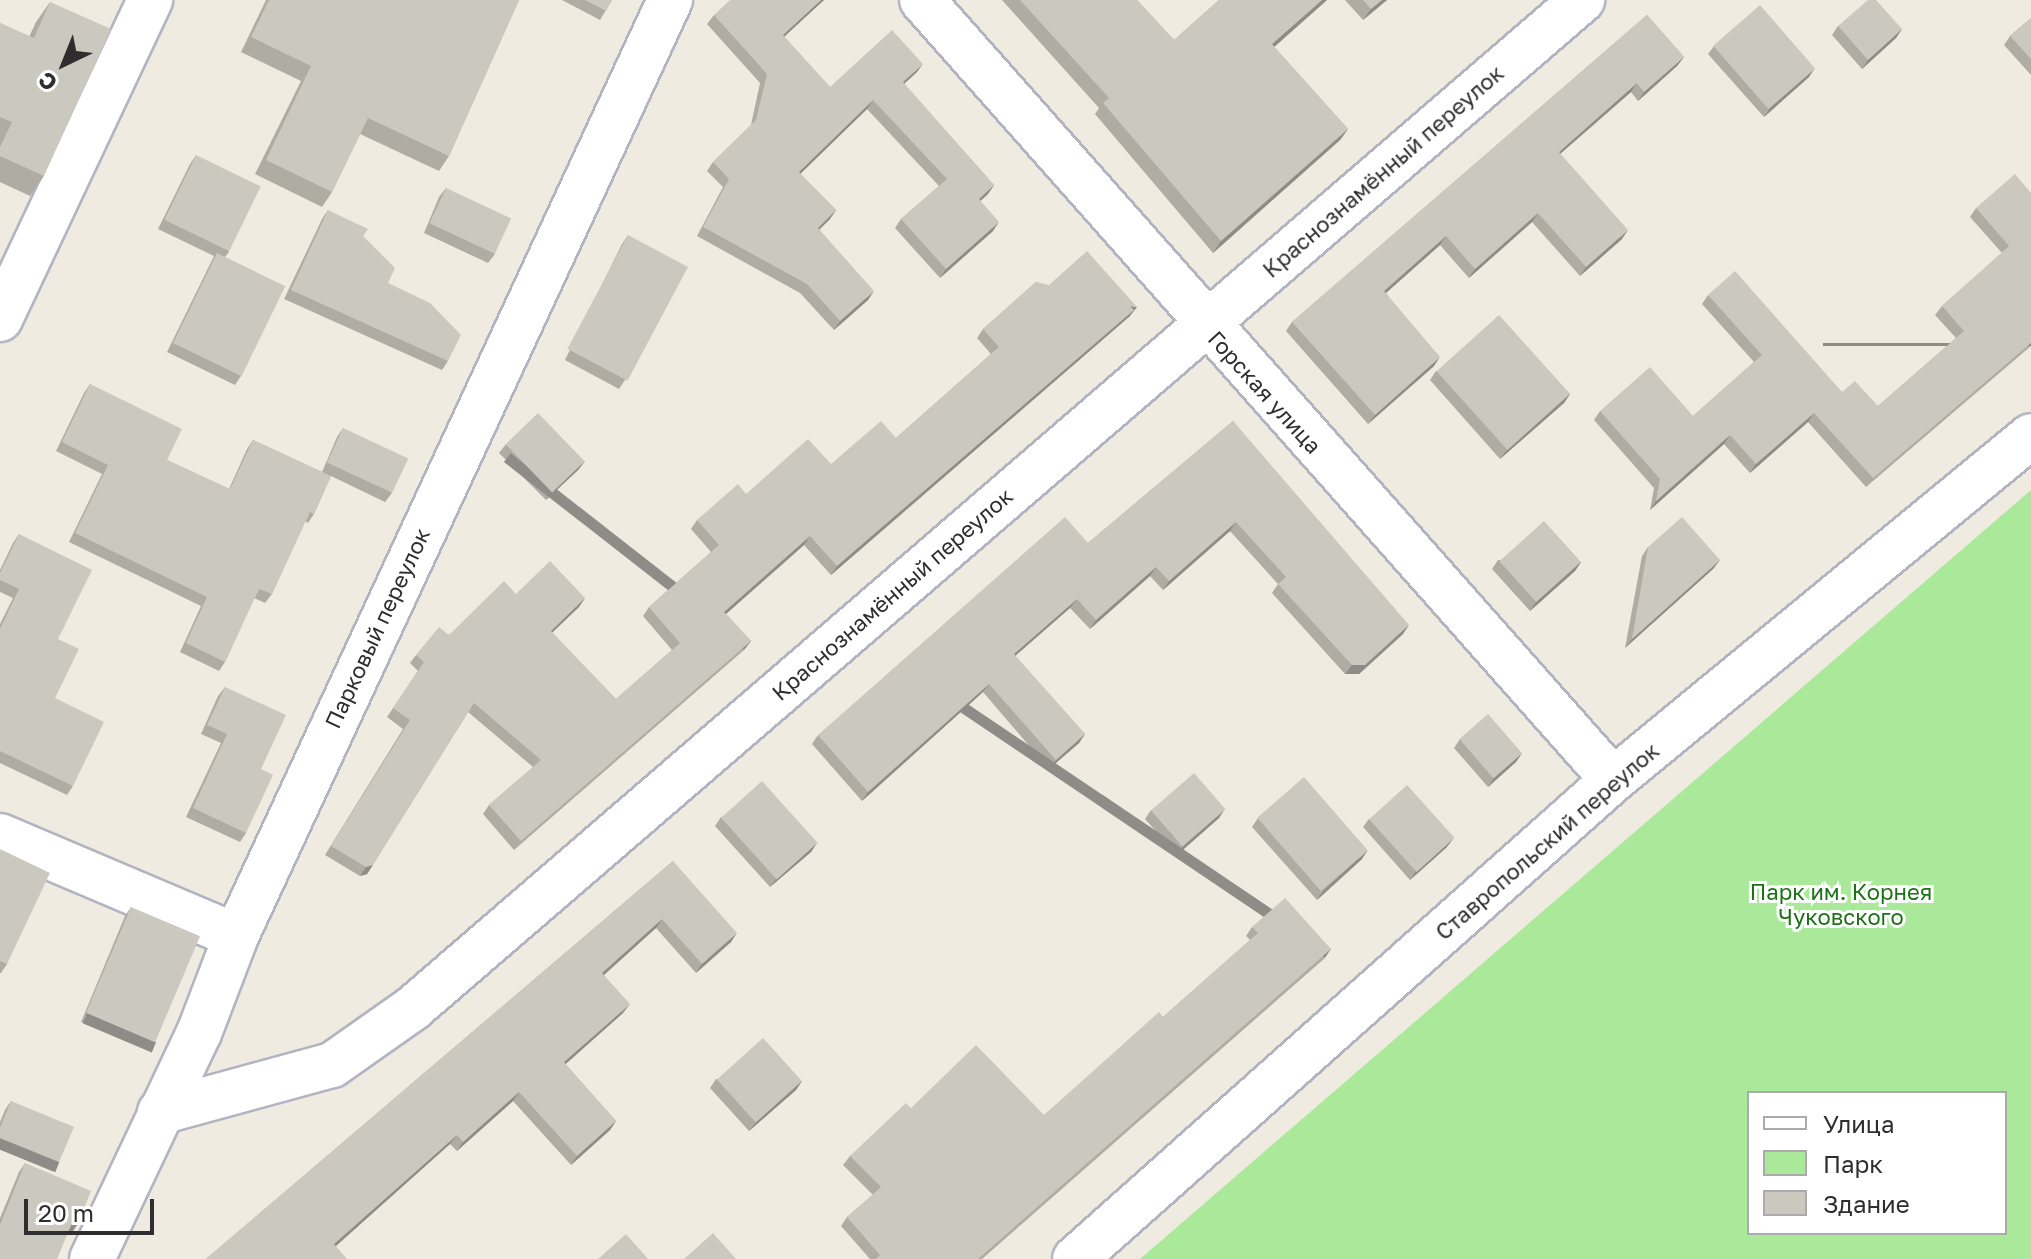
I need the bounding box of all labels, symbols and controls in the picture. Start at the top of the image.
north arrow [24,24,104,104]
street label: Краснознамённый переулок [1257,59,1509,283]
text: С [32,67,62,97]
street label: Горская улица [1203,325,1327,459]
street label: Краснознамённый переулок [766,482,1018,706]
street label: Парковый переулок [319,524,435,732]
street label: Ставропольский переулок [1430,737,1664,945]
park label: Парк им. Корнея Чуковского [1750,878,1932,930]
legend [1747,1091,2007,1235]
text: Улица [1823,1109,1895,1138]
text: Парк [1823,1149,1883,1178]
scale bar [28,1183,158,1233]
text: Здание [1823,1189,1910,1218]
text: 20 m [38,1198,94,1227]

